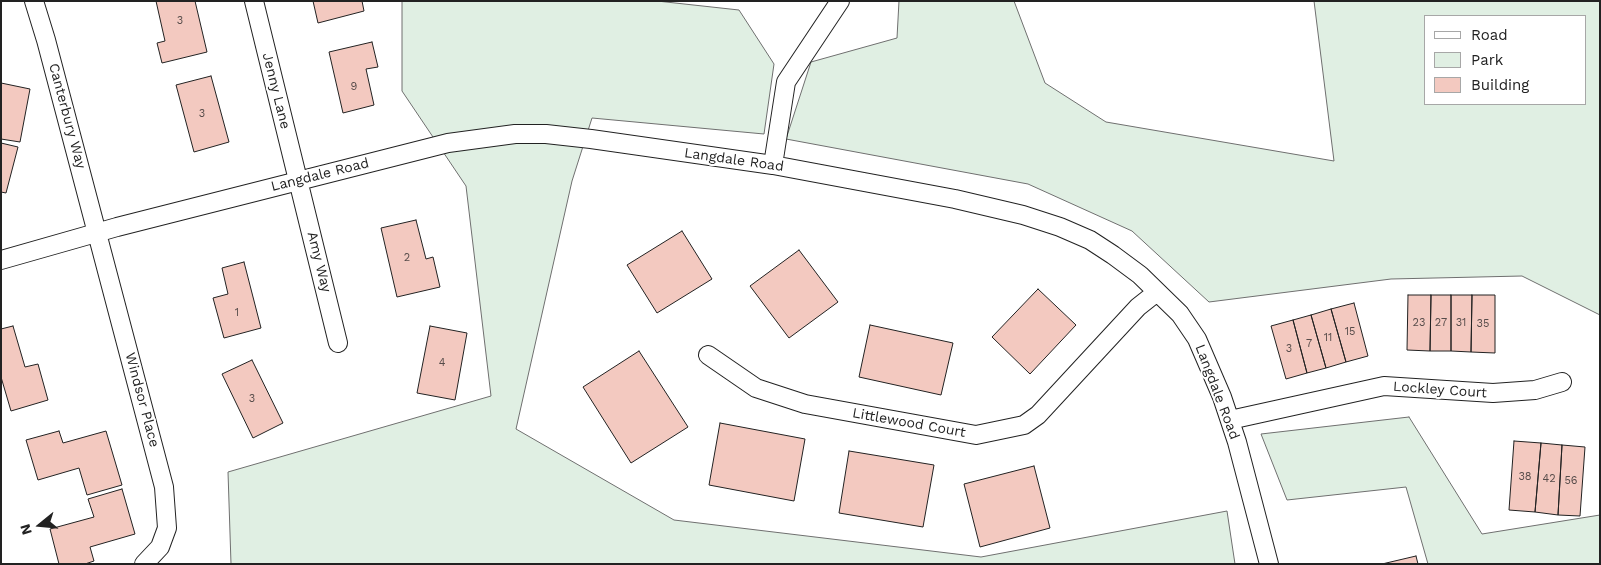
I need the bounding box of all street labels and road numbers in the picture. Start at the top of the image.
street label: Jenny Lane [258,51,294,131]
street label: Canterbury Way [45,61,89,171]
street label: Langdale Road [683,145,785,175]
street label: Langdale Road [269,155,371,195]
street label: Amy Way [303,230,335,294]
street label: Langdale Road [1191,342,1243,442]
street label: Windsor Place [121,351,163,449]
street label: Lockley Court [1392,378,1488,402]
street label: Littlewood Court [851,405,967,441]

